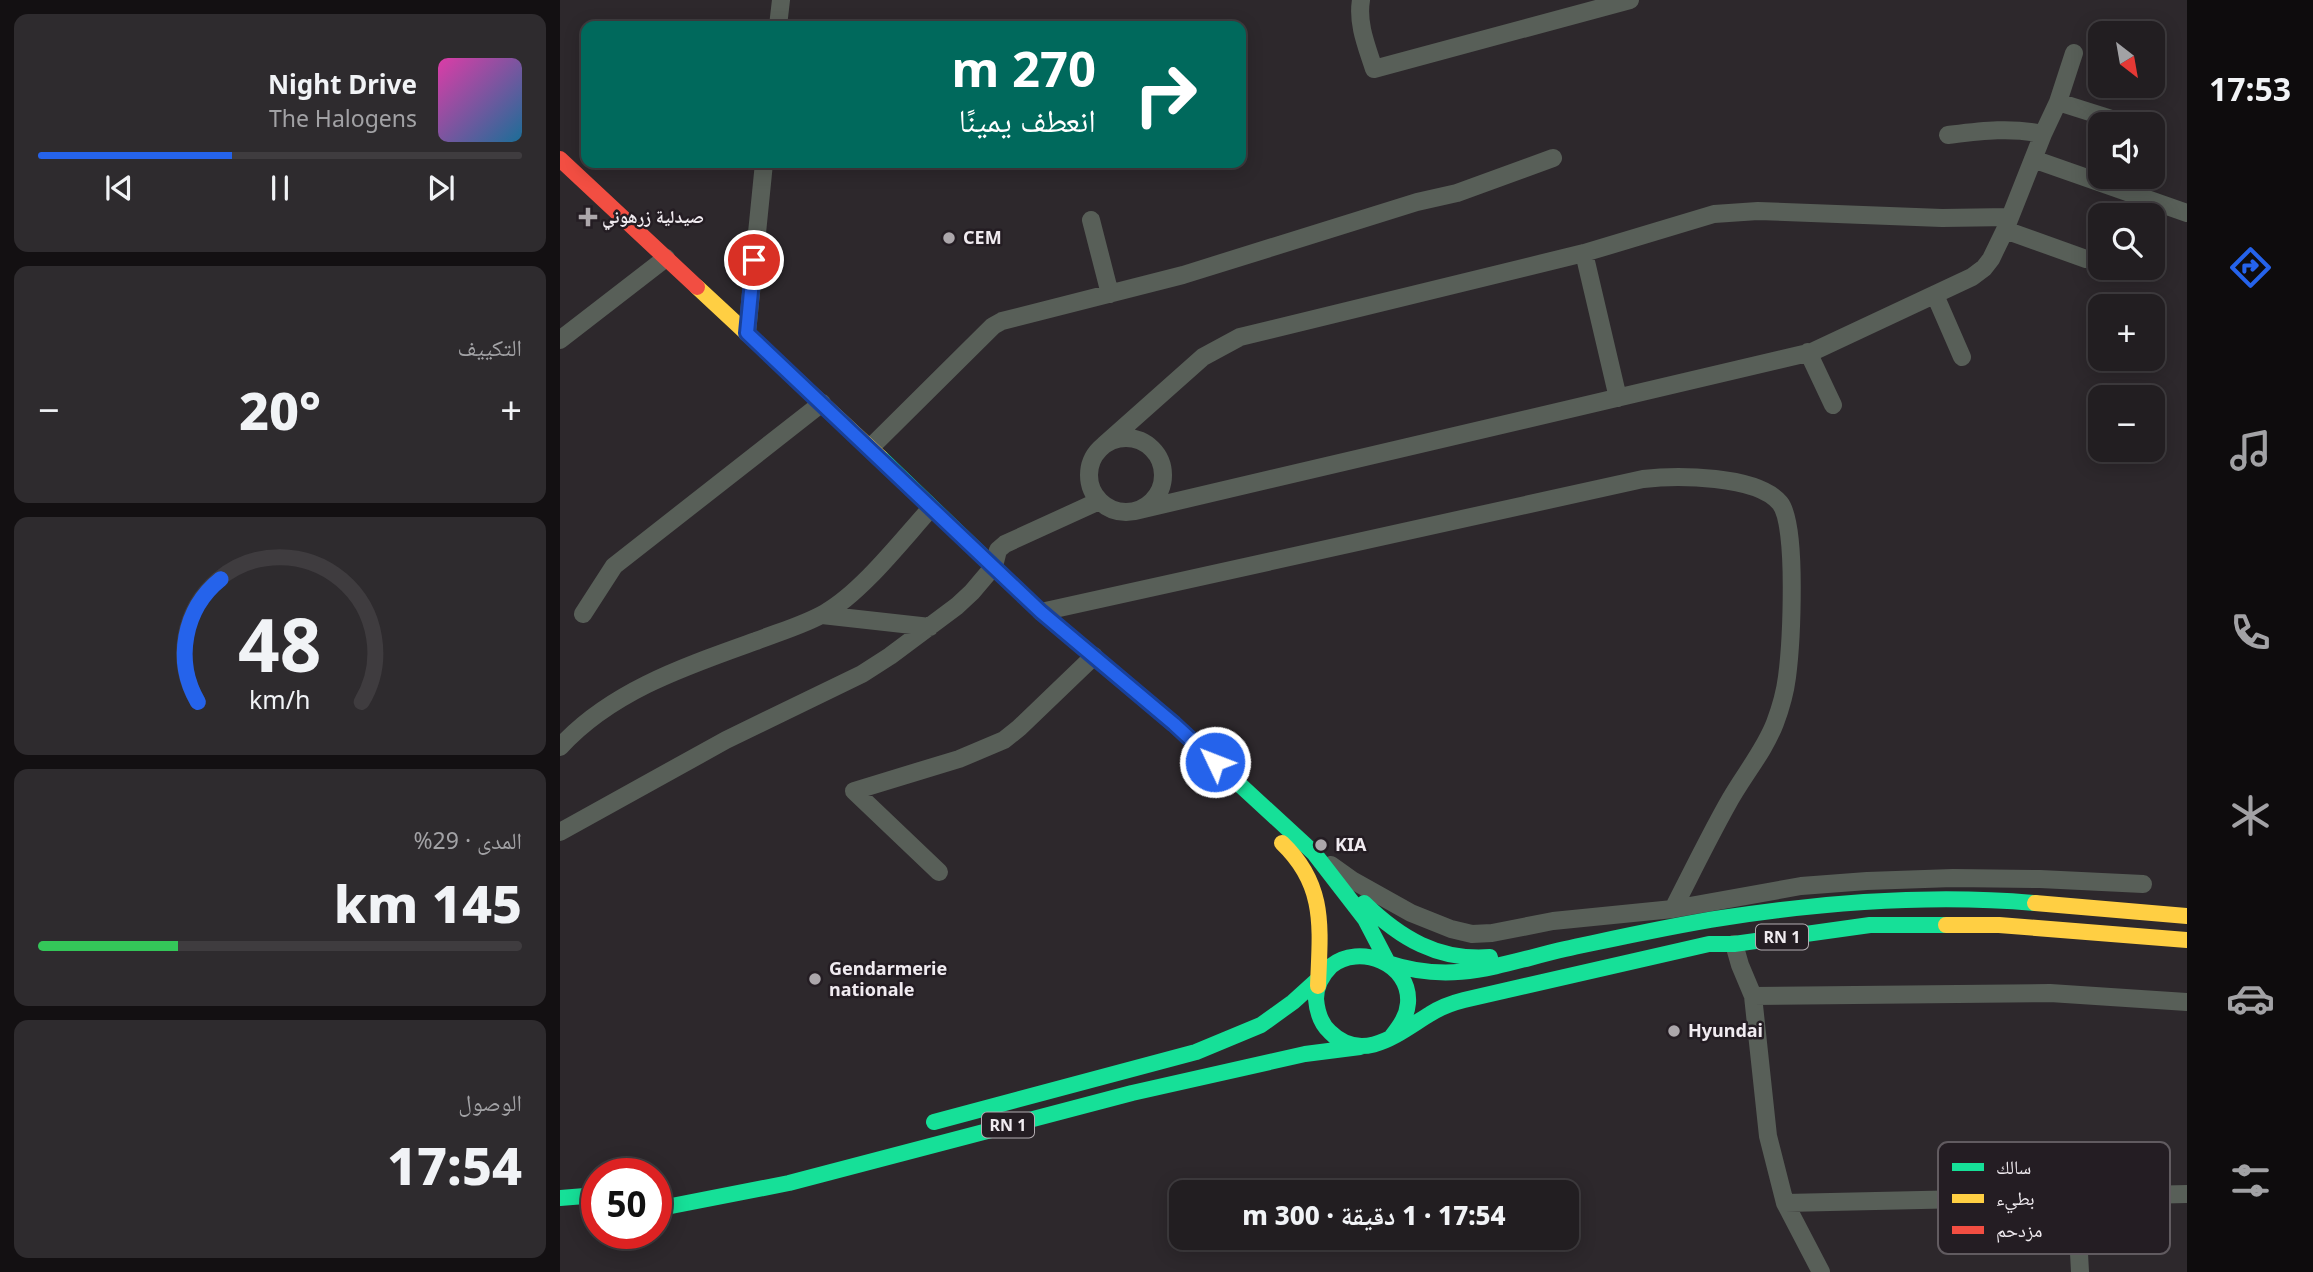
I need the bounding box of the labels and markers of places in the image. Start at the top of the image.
place label: صيدلية زرهوني [602,204,704,231]
marker: صيدلية زرهوني [580,209,596,225]
place label: CEM [963,225,1002,249]
pin [724,230,784,290]
marker: CEM [941,230,957,246]
place label: KIA [1335,832,1367,856]
marker: KIA [1313,837,1329,853]
place label: Gendarmerie nationale [829,956,947,1001]
marker: Gendarmerie nationale [807,971,823,987]
place label: Hyundai [1688,1018,1763,1042]
marker: Hyundai [1666,1023,1682,1039]

